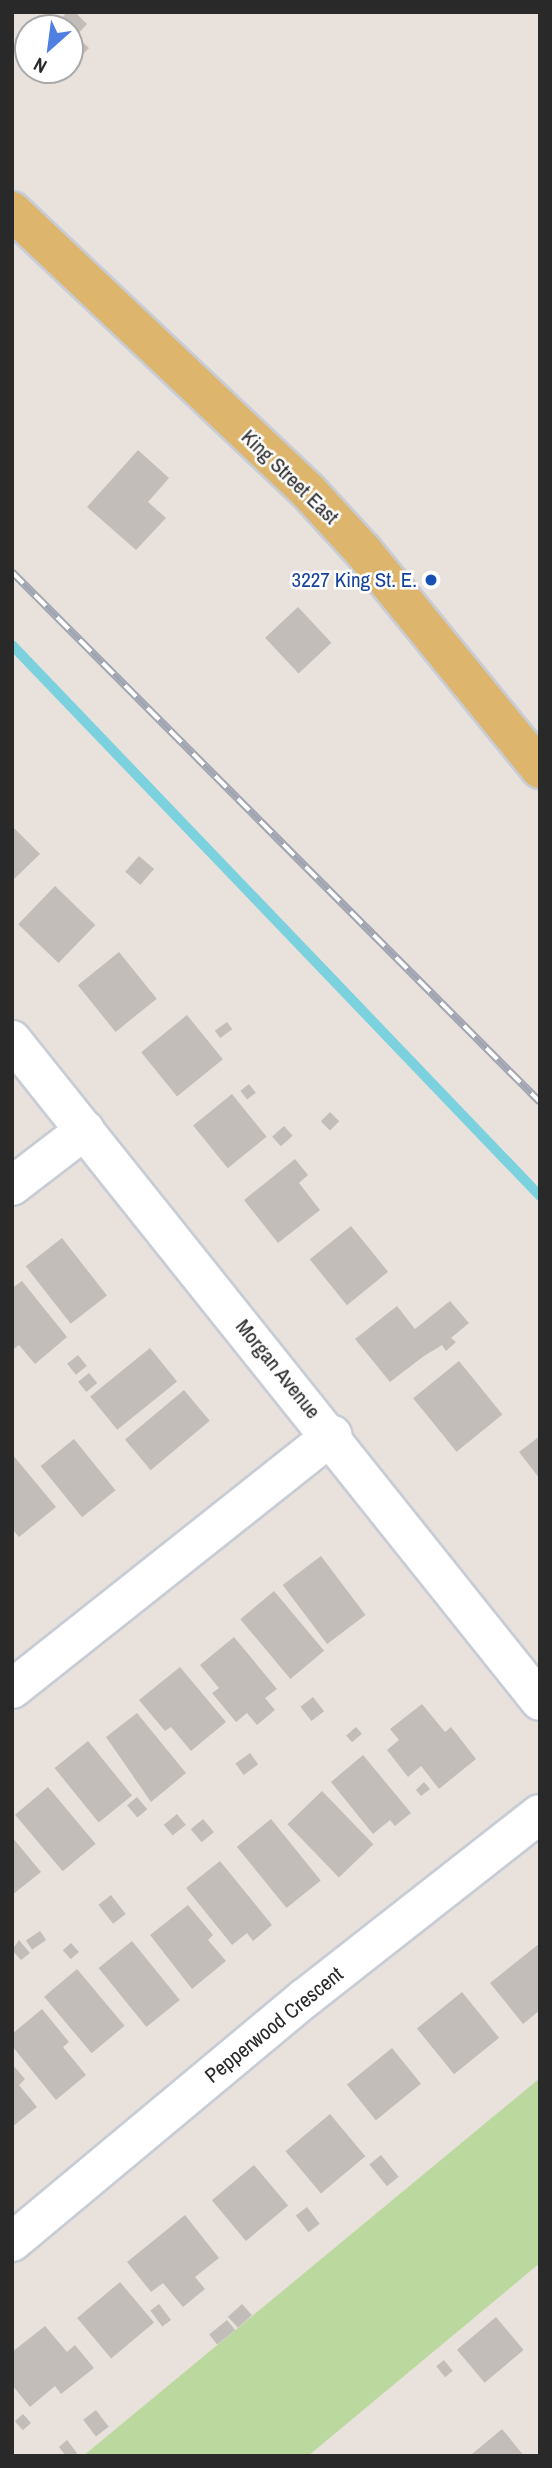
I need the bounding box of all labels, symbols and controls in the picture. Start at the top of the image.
north arrow [14,14,84,84]
text: N [29,52,51,80]
street label: King Street East [236,424,344,530]
place label: 3227 King St. E. [292,567,417,593]
marker: 3227 King St. E. [423,572,439,588]
street label: Morgan Avenue [230,1314,326,1424]
street label: Pepperwood Crescent [200,1962,348,2088]

